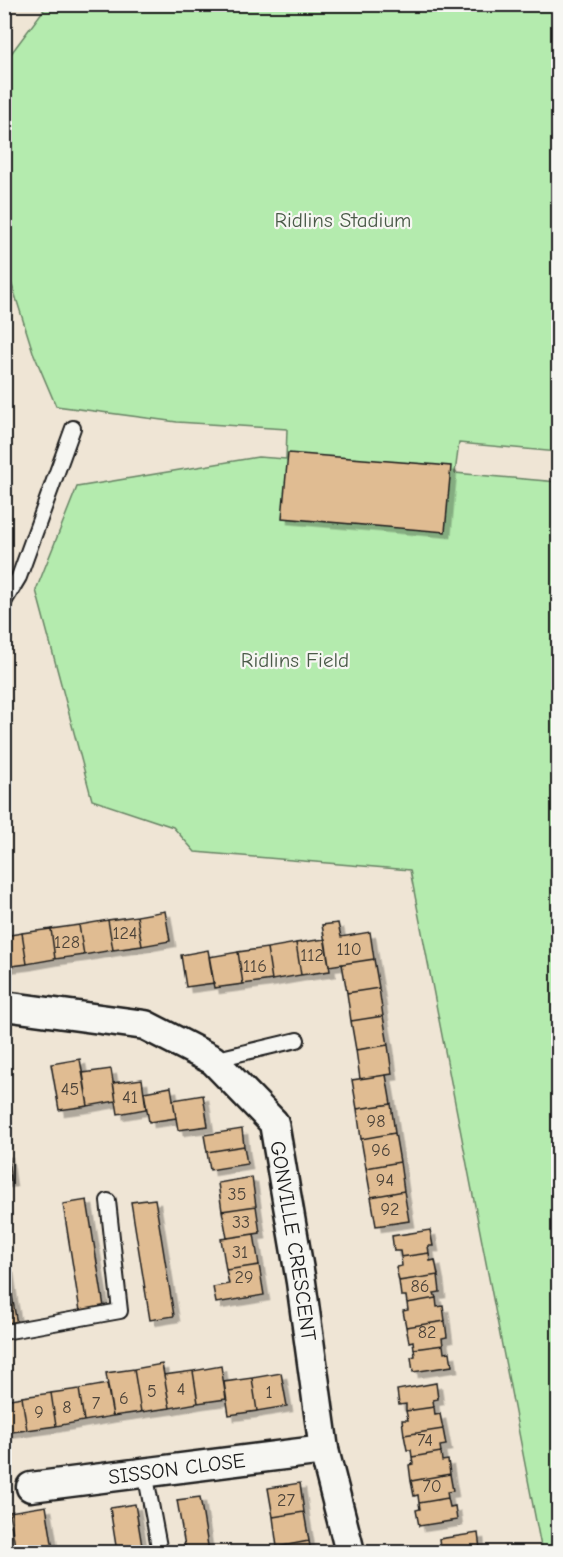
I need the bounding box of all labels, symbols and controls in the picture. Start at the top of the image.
park label: Ridlins Stadium [275,208,411,232]
park label: Ridlins Field [241,648,349,672]
house number: 124 [112,923,138,944]
house number: 128 [54,932,80,953]
house number: 110 [336,939,362,960]
house number: 112 [300,945,324,966]
house number: 116 [243,956,267,977]
house number: 45 [61,1079,79,1100]
house number: 41 [122,1087,138,1108]
house number: 98 [367,1111,385,1132]
street label: GONVILLE CRESCENT [265,1139,321,1343]
house number: 96 [371,1140,391,1161]
house number: 94 [376,1170,394,1191]
house number: 35 [228,1184,246,1205]
house number: 92 [381,1199,399,1220]
house number: 33 [232,1212,250,1233]
house number: 31 [232,1242,248,1263]
house number: 29 [235,1267,253,1288]
house number: 86 [410,1276,430,1297]
house number: 82 [418,1322,436,1343]
house number: 4 [177,1379,185,1400]
house number: 5 [147,1381,157,1402]
house number: 1 [265,1382,273,1403]
house number: 6 [119,1388,129,1409]
house number: 7 [92,1393,101,1414]
house number: 8 [62,1397,72,1418]
house number: 9 [34,1402,44,1423]
house number: 74 [417,1430,433,1451]
street label: SISSON CLOSE [107,1448,247,1489]
house number: 70 [422,1476,442,1497]
house number: 27 [277,1490,295,1511]

